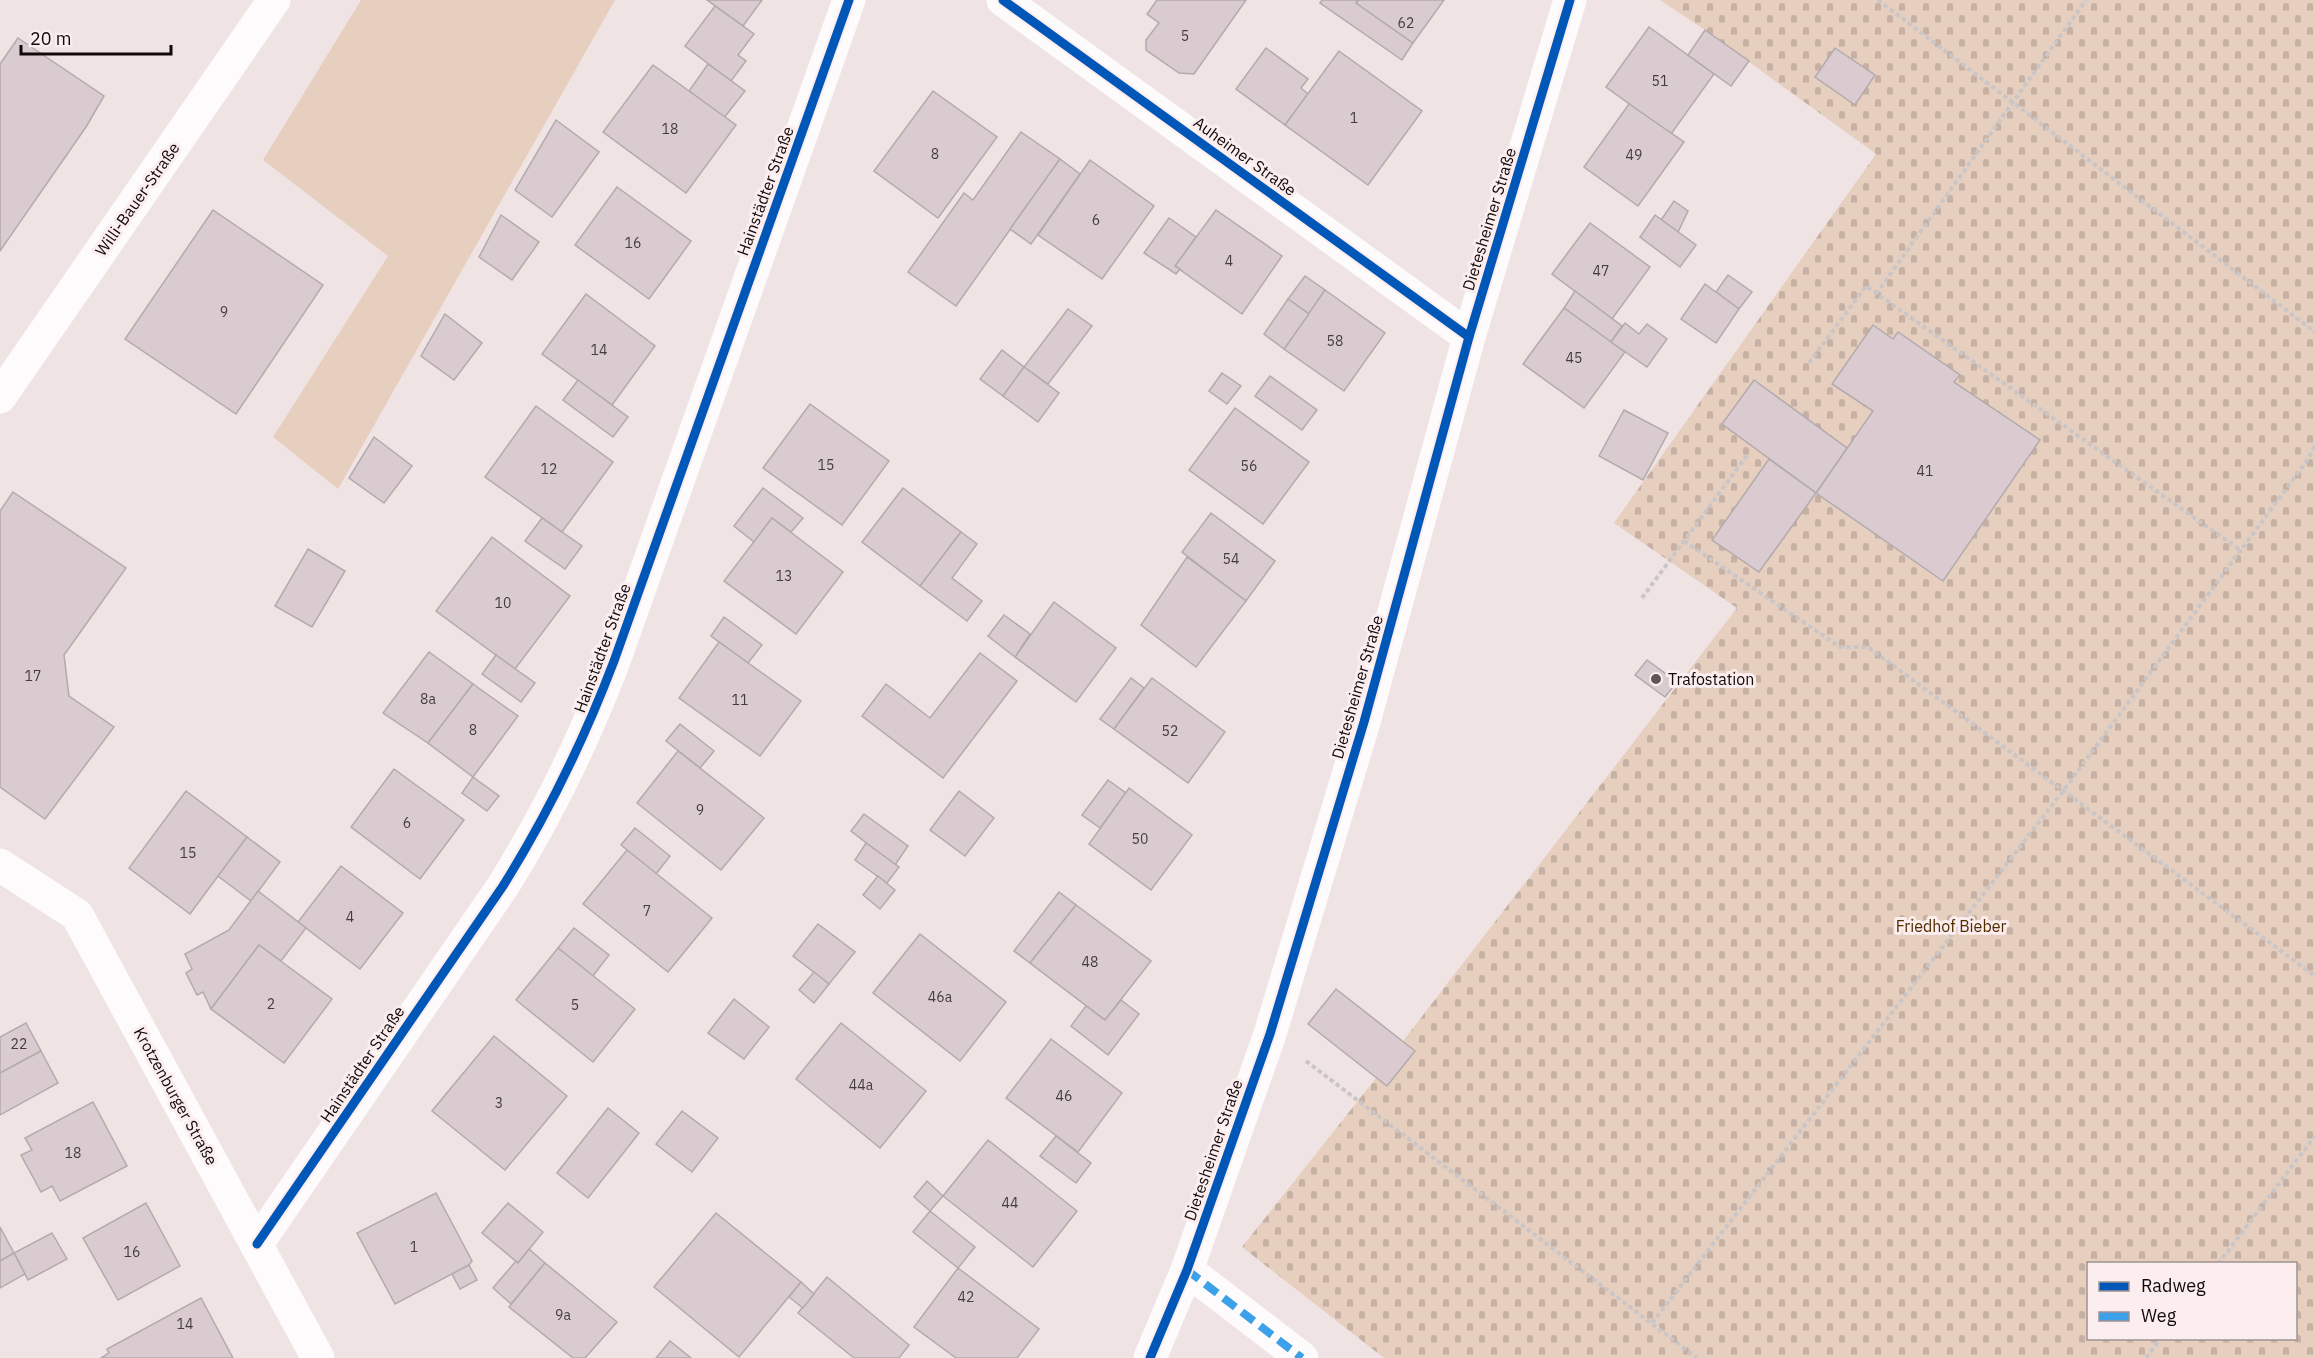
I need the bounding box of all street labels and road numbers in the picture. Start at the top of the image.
street label: Auheimer Straße [1190,112,1300,200]
street label: Hainstädter Straße [732,123,798,258]
street label: Willi-Bauer-Straße [90,138,184,260]
street label: Dietesheimer Straße [1458,145,1520,293]
street label: Hainstädter Straße [569,580,635,715]
street label: Dietesheimer Straße [1327,613,1387,761]
street label: Hainstädter Straße [316,1002,409,1126]
street label: Krotzenburger Straße [130,1024,222,1169]
street label: Dietesheimer Straße [1179,1076,1247,1223]

